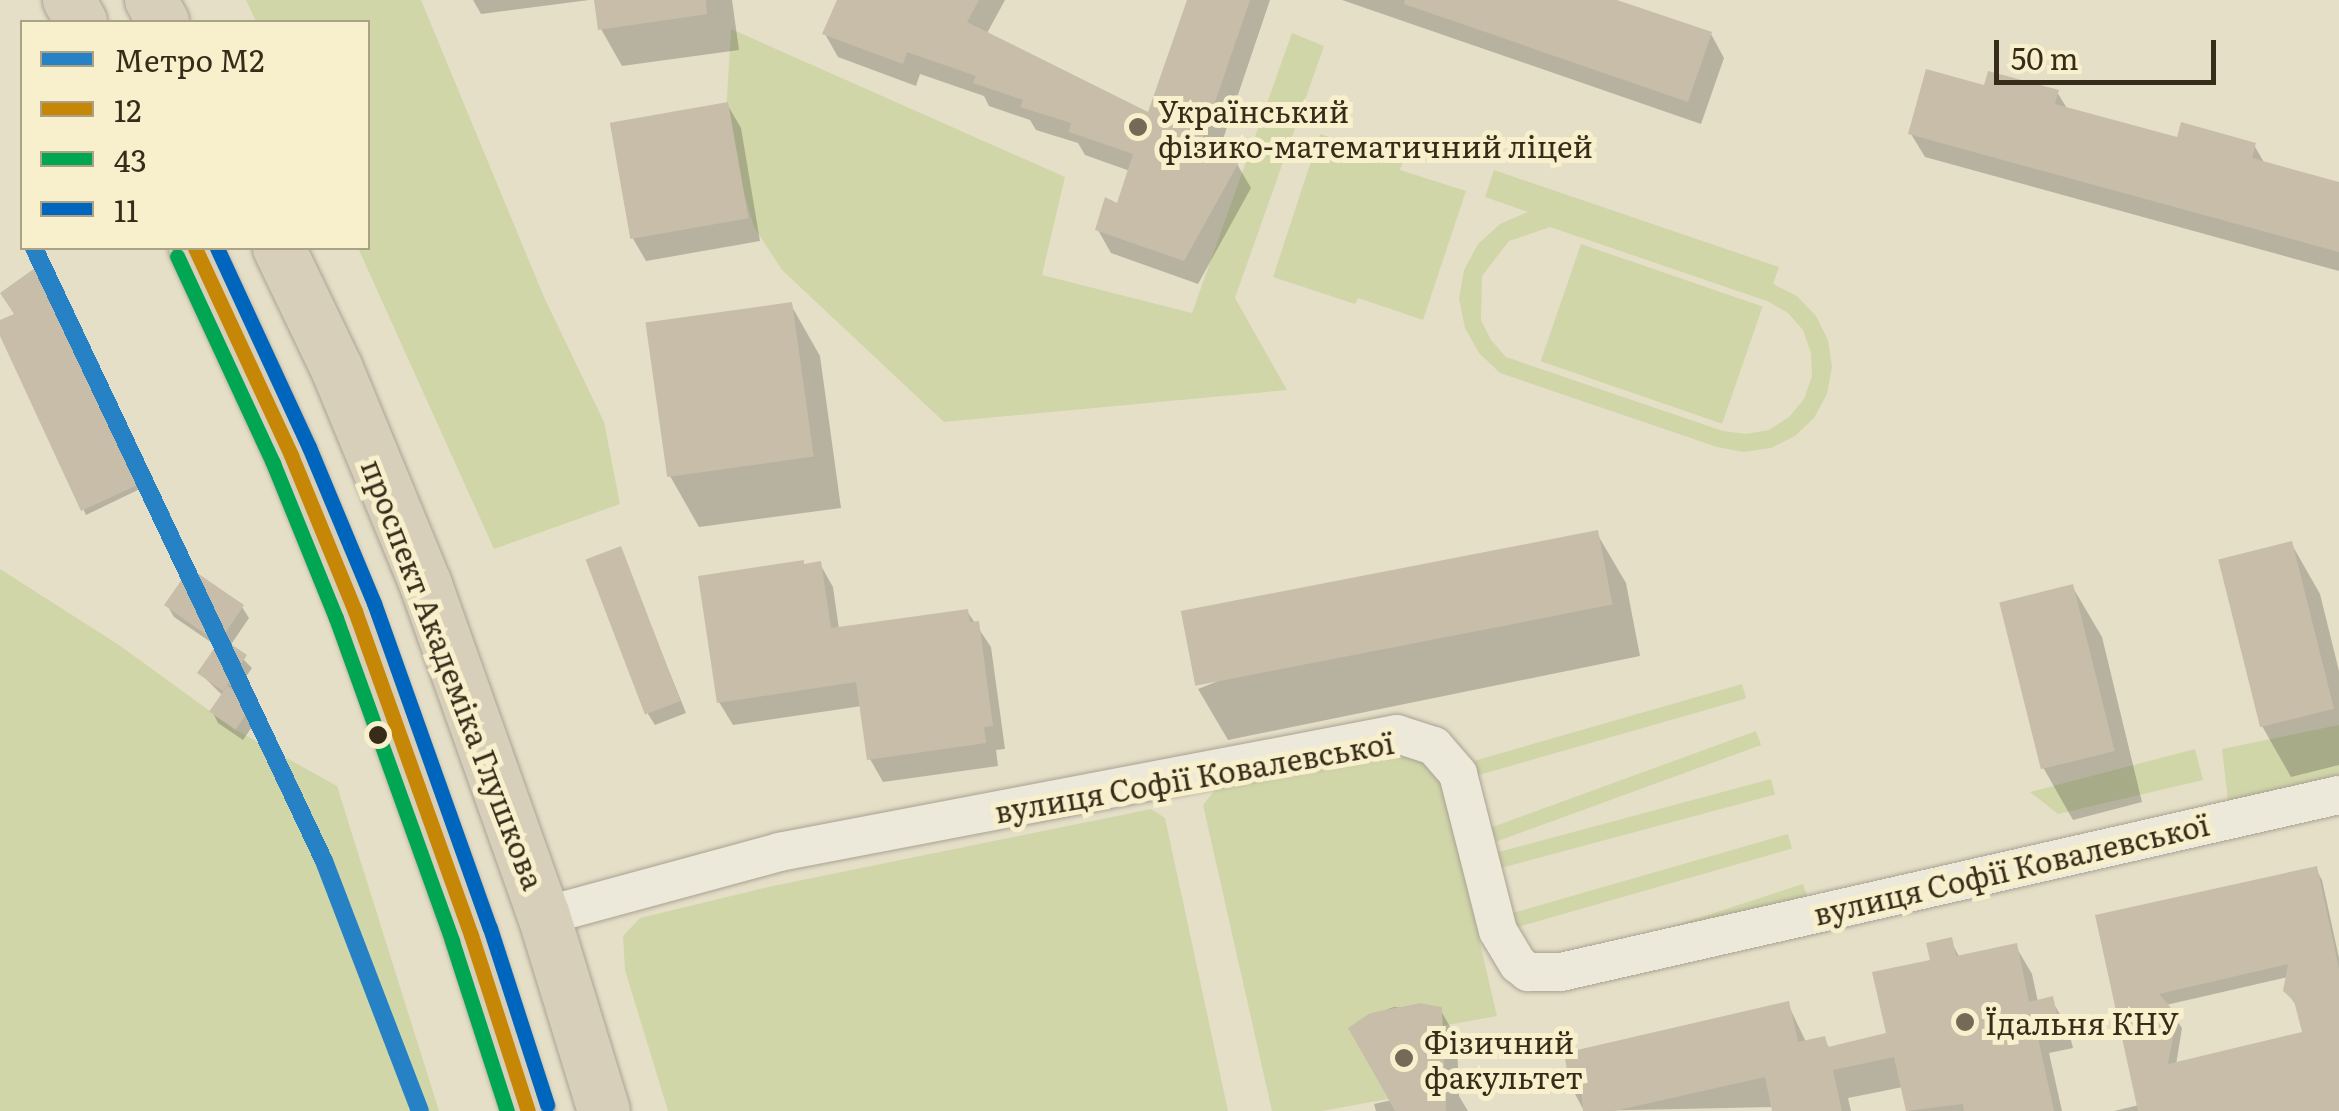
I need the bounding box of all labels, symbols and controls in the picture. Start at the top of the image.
legend [20,20,370,250]
scale bar [1999,20,2222,82]
text: 50 m [2011,35,2079,79]
text: Метро M2 [114,37,264,81]
text: 12 [114,87,141,131]
place label: Український фізико-математичний ліцей [1158,92,1593,162]
marker: Український фізико-математичний ліцей [1127,116,1149,138]
text: 43 [114,137,147,181]
text: 11 [114,187,138,231]
street label: проспект Академіка Глушкова [355,454,553,894]
street label: вулиця Софії Ковалевської [992,723,1396,829]
unlabelled marker [368,725,388,745]
street label: вулиця Софії Ковалевської [1810,805,2212,931]
place label: Їдальня КНУ [1985,1004,2178,1040]
marker: Їдальня КНУ [1954,1011,1976,1033]
place label: Фізичний факультет [1424,1023,1583,1094]
marker: Фізичний факультет [1393,1047,1415,1069]

